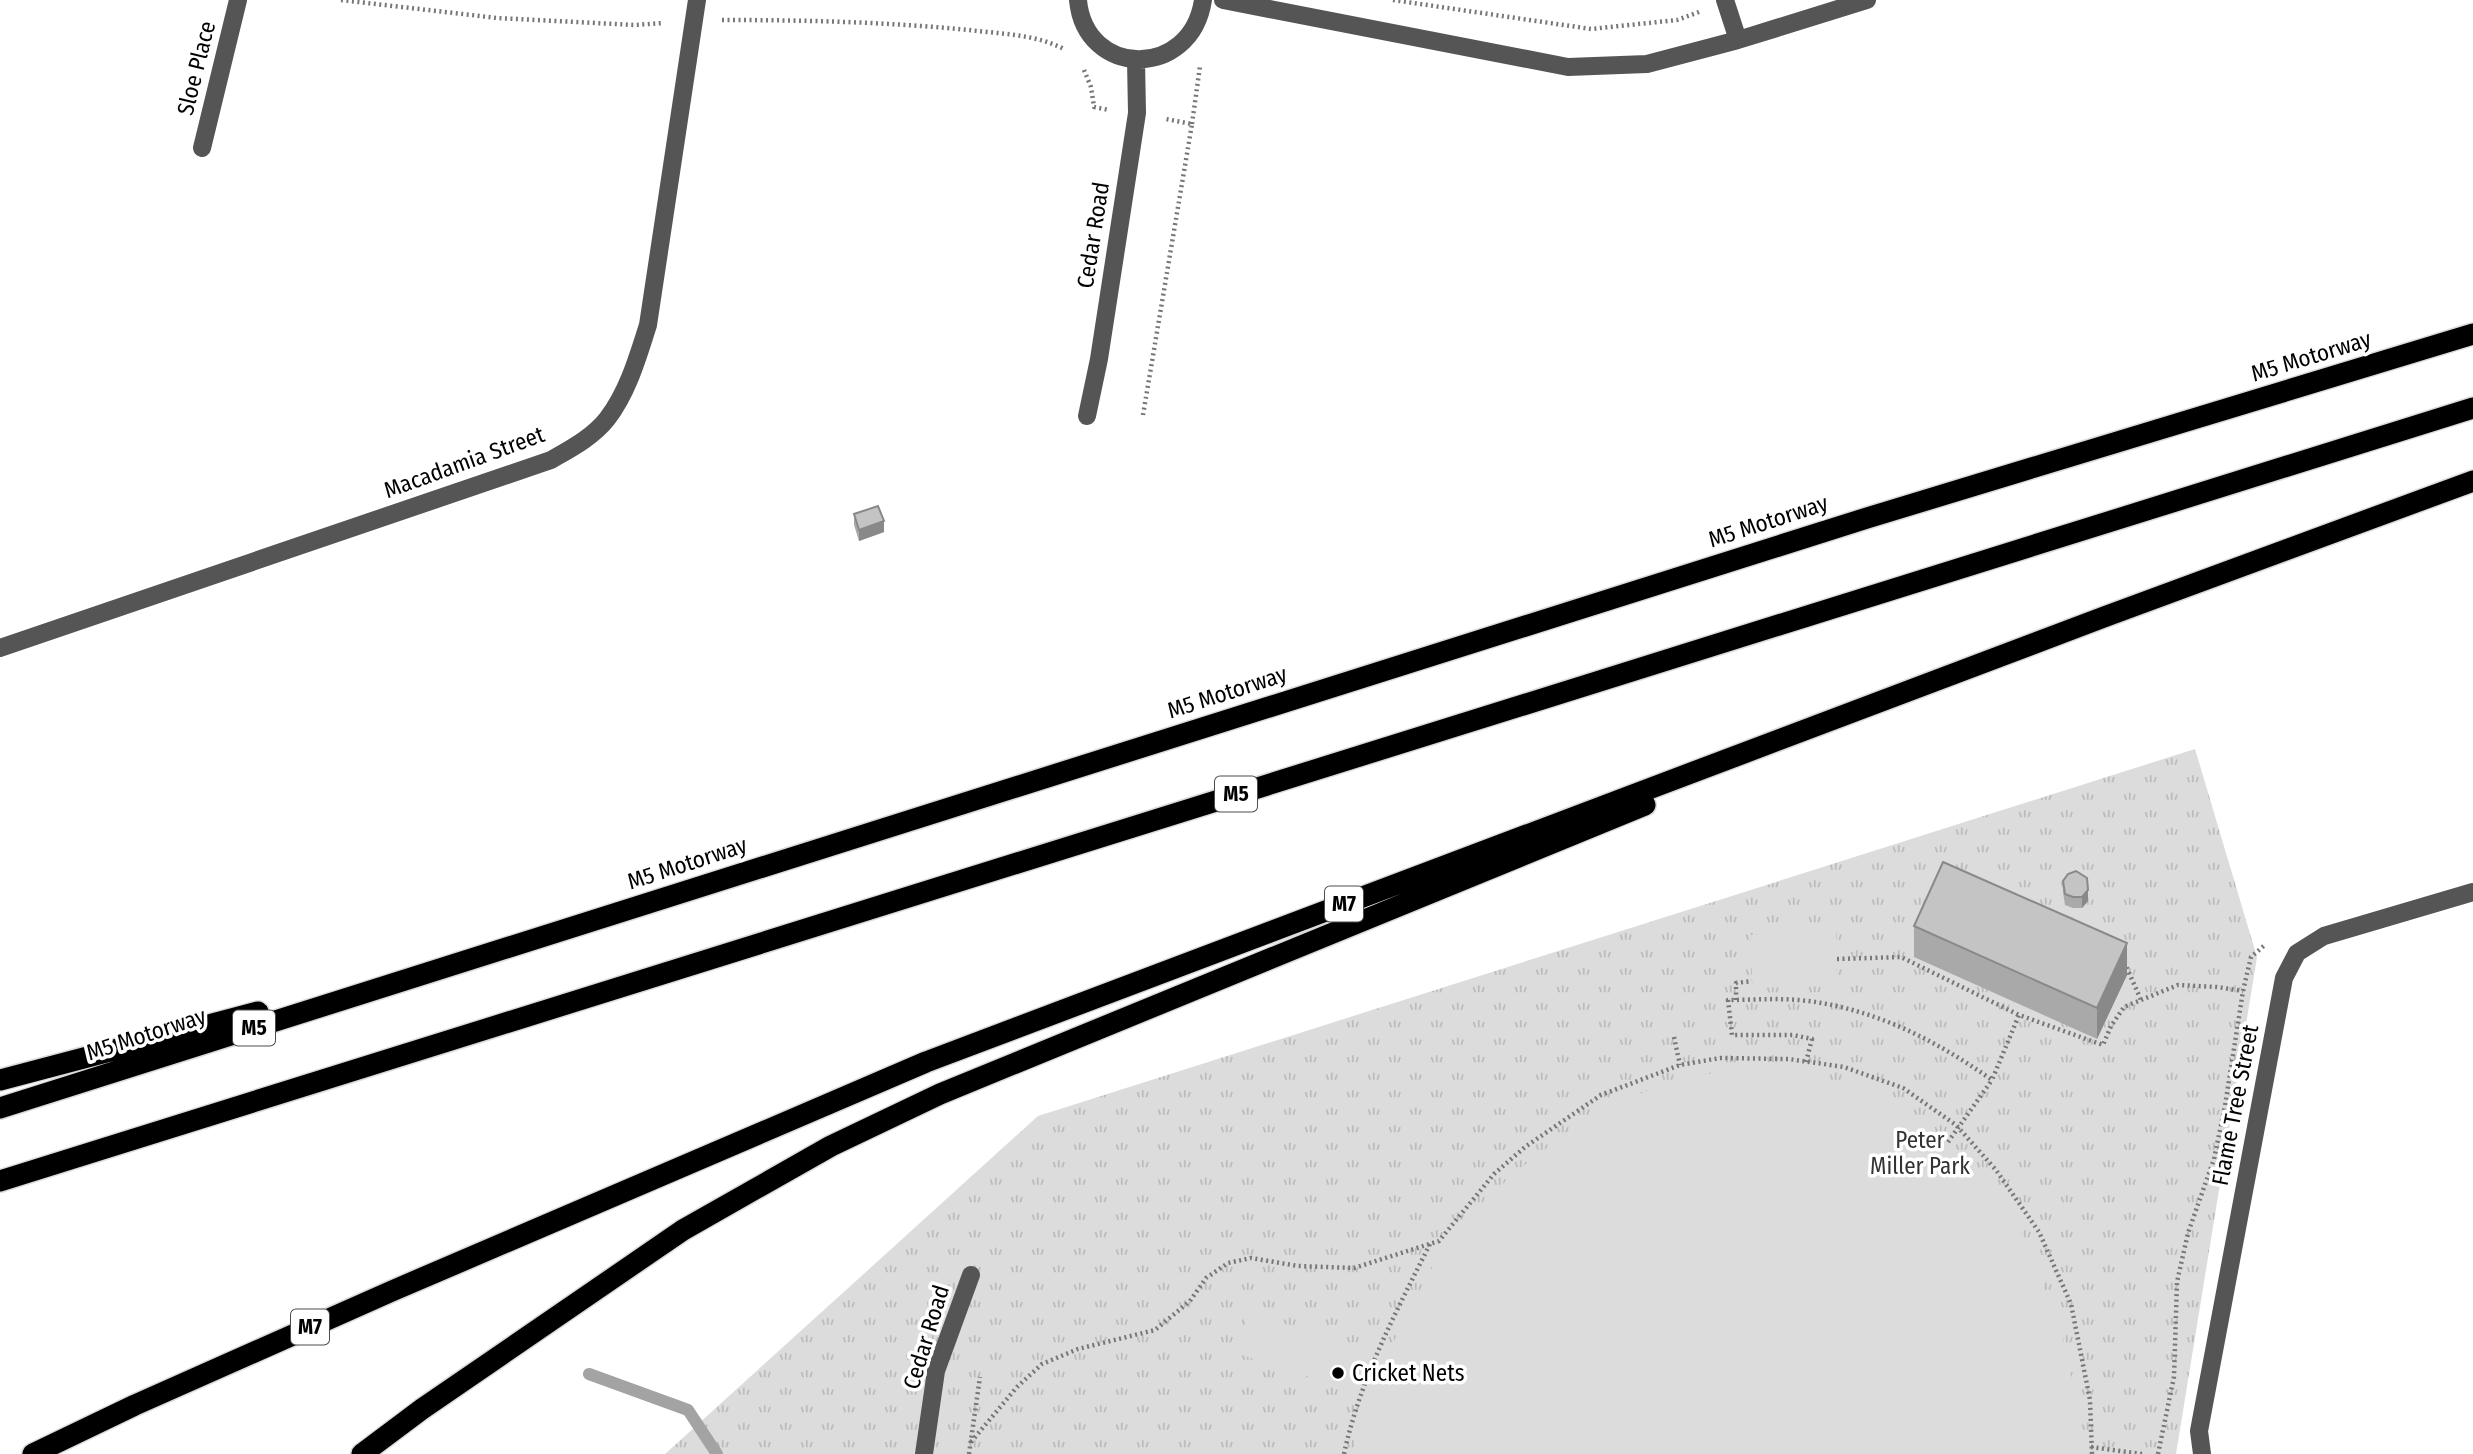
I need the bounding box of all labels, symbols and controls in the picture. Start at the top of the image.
street label: Sloe Place [171,18,221,118]
street label: Cedar Road [1071,180,1115,290]
street label: M5 Motorway [2248,324,2375,388]
street label: Macadamia Street [380,420,549,504]
street label: M5 Motorway [1705,488,1832,553]
street label: M5 Motorway [1164,659,1291,724]
road number: M5 [1215,776,1257,812]
street label: M5 Motorway [624,830,751,895]
road number: M7 [1325,886,1363,922]
street label: M5 Motorway [83,1001,210,1066]
road number: M5 [233,1010,275,1046]
street label: Flame Tree Street [2206,1022,2264,1188]
park label: Peter Miller Park [1870,1126,1970,1180]
street label: Cedar Road [897,1282,955,1392]
road number: M7 [291,1310,329,1344]
place label: Cricket Nets [1352,1359,1465,1387]
marker: Cricket Nets [1330,1365,1346,1381]

